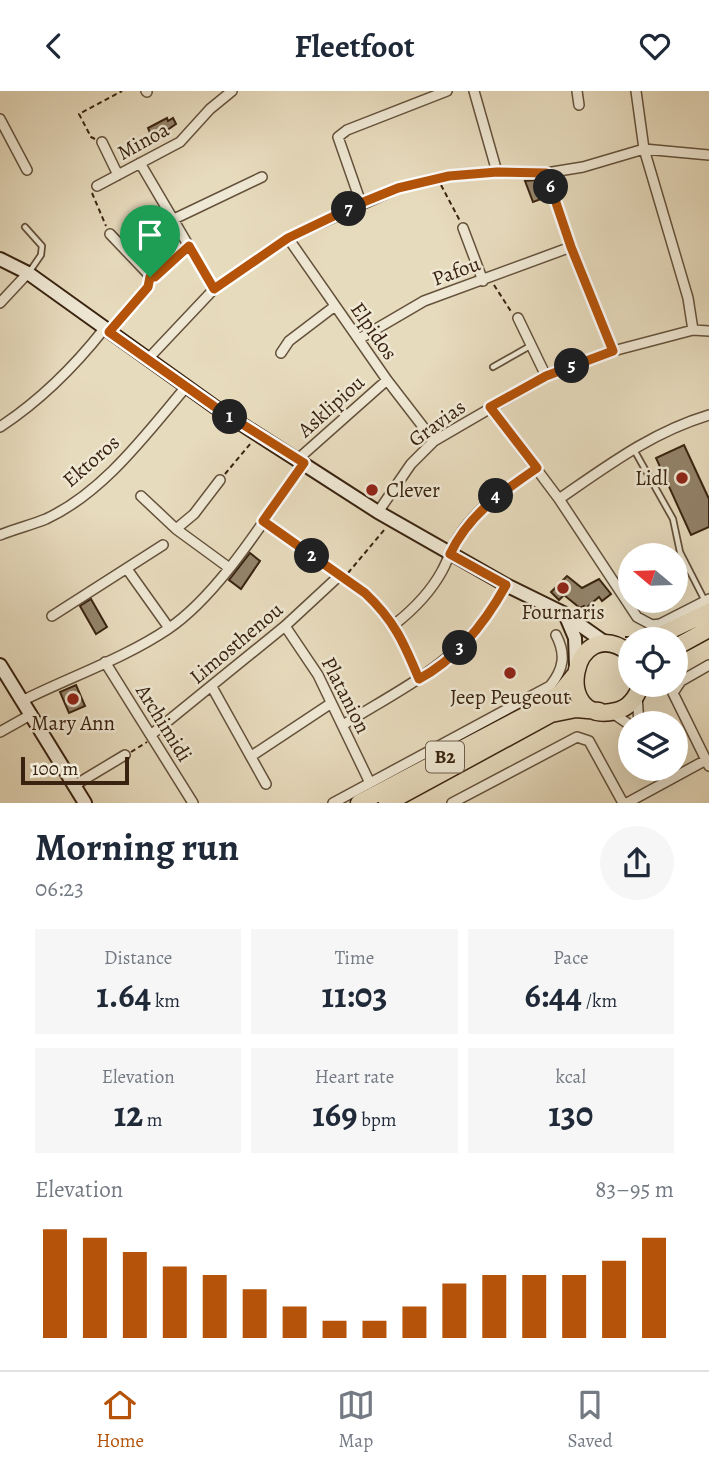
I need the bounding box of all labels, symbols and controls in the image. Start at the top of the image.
text: Fleetfoot [294,24,415,68]
icon: back [35,27,73,65]
icon: heart [636,27,674,65]
street label: Minoa [112,115,174,167]
pin: 6 [534,169,568,205]
text: 6 [546,173,555,199]
pin: 7 [332,191,366,227]
text: 7 [344,195,353,221]
pin [120,205,180,277]
icon: arrive [131,216,169,254]
street label: Pafou [428,249,485,293]
street label: Elpidos [344,296,404,366]
pin: 5 [554,349,590,383]
text: 5 [567,352,576,378]
street label: Asklipiou [291,368,371,444]
street label: Gravias [403,393,471,453]
pin: 1 [212,399,247,435]
text: 1 [226,403,233,429]
street label: Ektoros [57,428,125,494]
place label: Lidl [635,464,668,492]
marker: Lidl [674,470,690,486]
place label: Clever [386,476,440,504]
pin: 4 [478,479,514,513]
marker: Clever [364,482,380,498]
text: 4 [491,482,500,508]
pin: 2 [294,539,330,573]
text: 2 [307,542,316,568]
north arrow [618,543,688,613]
map controls [618,543,688,781]
marker: Fournaris [555,580,571,596]
street label: Limosthenou [183,595,289,690]
place label: Fournaris [521,598,605,626]
button: locate [618,627,688,697]
pin: 3 [442,631,477,665]
text: 3 [455,634,464,660]
street label: Platanion [315,652,377,738]
marker: Jeep Peugeout [502,665,518,681]
street label: Archimidi [129,678,199,767]
place label: Jeep Peugeout [450,683,570,711]
marker: Mary Ann [65,691,81,707]
place label: Mary Ann [31,709,115,737]
button: layers [618,711,688,781]
road number: B2 [426,741,464,772]
scale bar [21,754,130,786]
text: 100 m [32,756,78,782]
text: Morning run [35,821,239,873]
button: share [600,826,674,900]
text: 06:23 [35,873,84,904]
text: Distance [104,945,172,971]
text: Time [335,945,374,971]
text: Pace [553,945,588,971]
text: 1.64 [96,971,151,1019]
text: 11:03 [321,971,388,1019]
text: 6:44 [524,971,582,1019]
text: km [151,988,180,1014]
text: /km [582,988,617,1014]
text: Elevation [102,1064,175,1090]
text: Heart rate [315,1064,394,1090]
text: kcal [556,1064,586,1090]
text: 12 [114,1090,143,1138]
text: 169 [312,1090,357,1138]
text: 130 [548,1090,593,1138]
text: m [143,1107,163,1133]
text: bpm [357,1107,397,1133]
text: Elevation [35,1174,123,1205]
text: 83–95 m [595,1174,674,1205]
tab: Home [96,1386,144,1454]
tab: Map [337,1386,375,1454]
tab: Saved [568,1386,613,1454]

